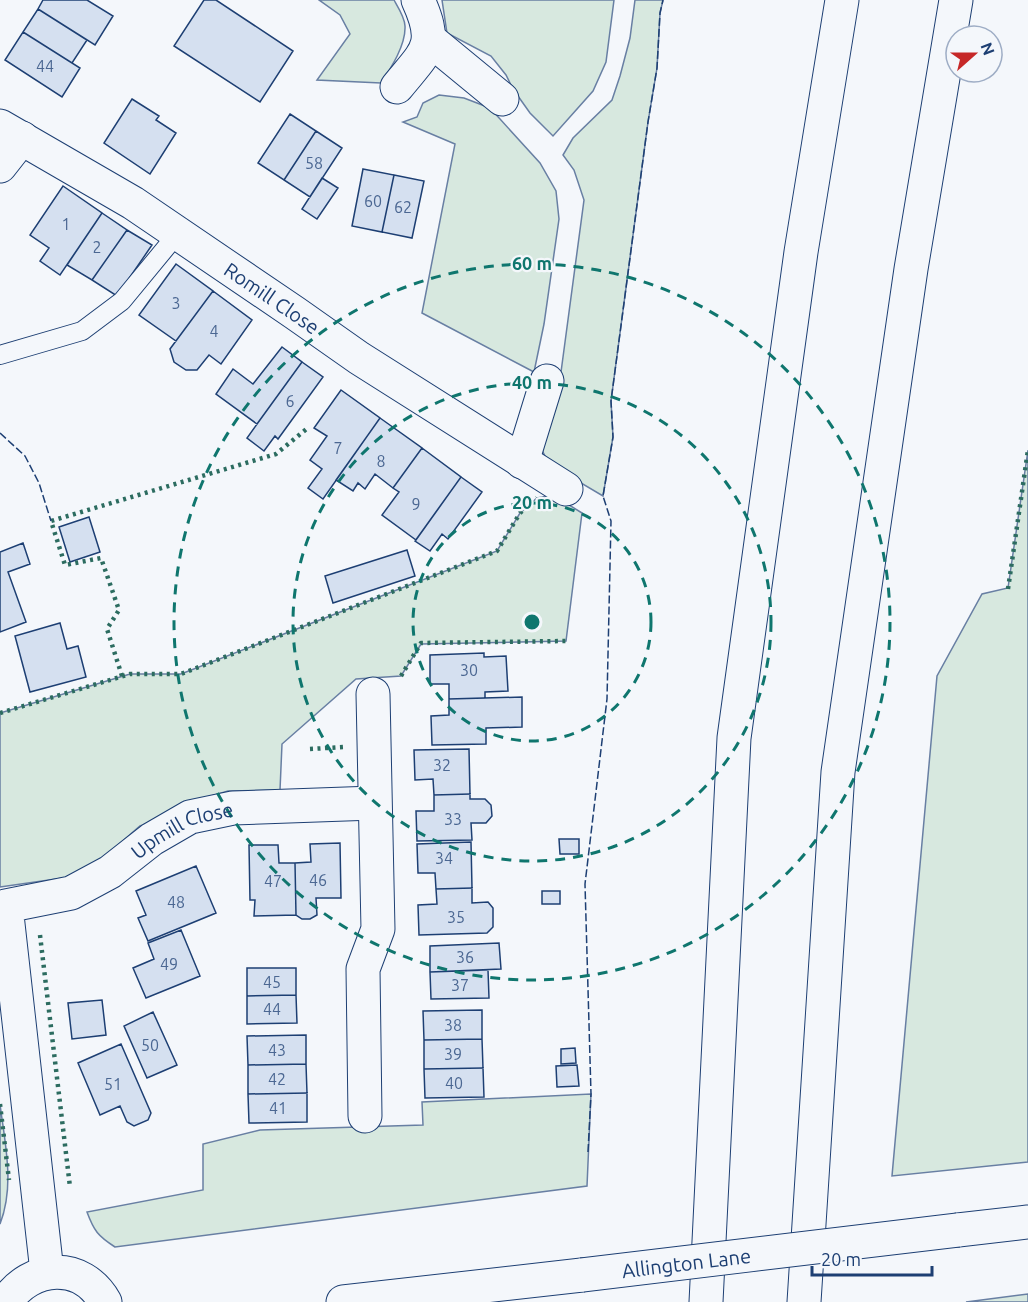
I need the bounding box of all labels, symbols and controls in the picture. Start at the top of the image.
north arrow [944,24,1004,84]
text: N [977,40,999,57]
house number: 44 [36,57,54,75]
house number: 58 [305,154,323,172]
house number: 60 [364,192,382,210]
house number: 62 [394,198,412,216]
house number: 1 [61,215,71,233]
house number: 2 [92,238,102,256]
text: 60 m [512,253,552,273]
street label: Romill Close [220,257,324,338]
house number: 3 [171,294,181,312]
house number: 4 [209,322,219,340]
text: 40 m [512,372,552,392]
house number: 6 [285,392,295,410]
house number: 7 [333,439,343,457]
house number: 8 [376,452,386,470]
text: 20 m [512,492,552,512]
house number: 9 [411,495,421,513]
centre of rings [522,612,542,632]
house number: 30 [460,661,478,679]
house number: 32 [433,756,451,774]
street label: Upmill Close [126,797,235,863]
house number: 33 [444,810,462,828]
house number: 34 [435,849,453,867]
house number: 46 [309,871,327,889]
house number: 47 [264,872,282,890]
house number: 48 [167,893,185,911]
house number: 35 [447,908,465,926]
house number: 36 [456,948,474,966]
house number: 49 [160,955,178,973]
house number: 45 [263,973,281,991]
house number: 37 [451,976,469,994]
house number: 44 [263,1000,281,1018]
house number: 38 [444,1016,462,1034]
house number: 50 [141,1036,159,1054]
house number: 43 [268,1041,286,1059]
house number: 39 [444,1045,462,1063]
house number: 42 [268,1070,286,1088]
house number: 40 [445,1074,463,1092]
house number: 51 [104,1075,122,1093]
house number: 41 [269,1099,287,1117]
scale bar [812,1239,932,1277]
street label: Allington Lane [620,1243,752,1282]
text: 20 m [821,1249,861,1269]

